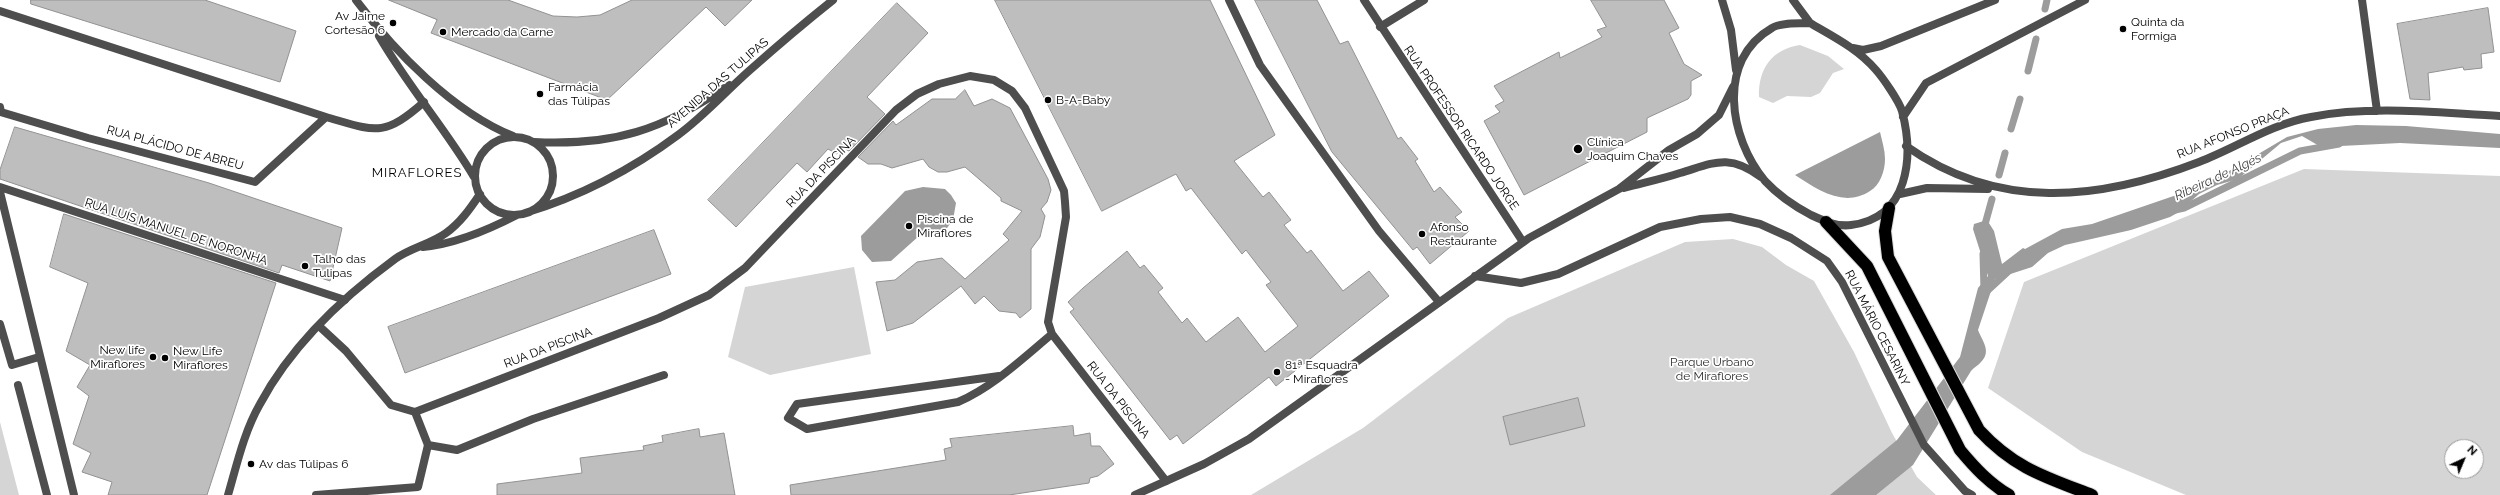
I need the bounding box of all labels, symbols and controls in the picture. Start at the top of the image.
place label: Av Jaime Cortesão 6 [325,9,385,37]
place label: Quinta da Formiga [2131,15,2184,43]
marker: Av Jaime Cortesão 6 [388,18,398,28]
marker: Quinta da Formiga [2118,24,2128,34]
place label: Mercado da Carne [451,25,553,39]
marker: Mercado da Carne [438,27,448,37]
street label: AVENIDA DAS TULIPAS [664,35,772,131]
street label: RUA PROFESSOR RICARDO JORGE [1401,43,1521,213]
place label: Farmácia das Túlipas [548,80,610,108]
marker: Farmácia das Túlipas [535,89,545,99]
place label: B-A-Baby [1056,93,1110,107]
marker: B-A-Baby [1043,95,1053,105]
street label: RUA AFONSO PRAÇA [2175,104,2291,162]
street label: RUA PLÁCIDO DE ABREU [105,123,245,173]
street label: RUA DA PISCINA [783,133,859,211]
place label: Clínica Joaquim Chaves [1587,135,1678,163]
marker: Clínica Joaquim Chaves [1572,143,1584,155]
water label: Ribeira de Algés [2172,150,2264,204]
district label: MIRAFLORES [372,165,462,181]
street label: RUA LUÍS MANUEL DE NORONHA [83,196,269,268]
place label: Piscina de Miraflores [917,212,973,240]
place label: Afonso Restaurante [1430,220,1497,248]
marker: Piscina de Miraflores [904,221,914,231]
marker: Afonso Restaurante [1417,229,1427,239]
place label: Talho das Tulipas [313,252,366,280]
marker: Talho das Tulipas [300,261,310,271]
street label: RUA MÁRIO CESARINY [1842,268,1912,388]
street label: RUA DA PISCINA [502,325,594,371]
place label: New life Miraflores [90,343,145,371]
place label: New Life Miraflores [173,344,228,372]
marker: New life Miraflores [148,352,158,362]
marker: New Life Miraflores [160,353,170,363]
park label: Parque Urbano de Miraflores [1670,355,1754,383]
place label: 81ª Esquadra - Miraflores [1285,358,1358,386]
street label: RUA DA PISCINA [1084,359,1152,441]
marker: 81ª Esquadra - Miraflores [1272,367,1282,377]
north arrow [2444,439,2484,479]
text: N [2464,443,2480,458]
place label: Av das Túlipas 6 [259,457,348,471]
marker: Av das Túlipas 6 [246,459,256,469]

